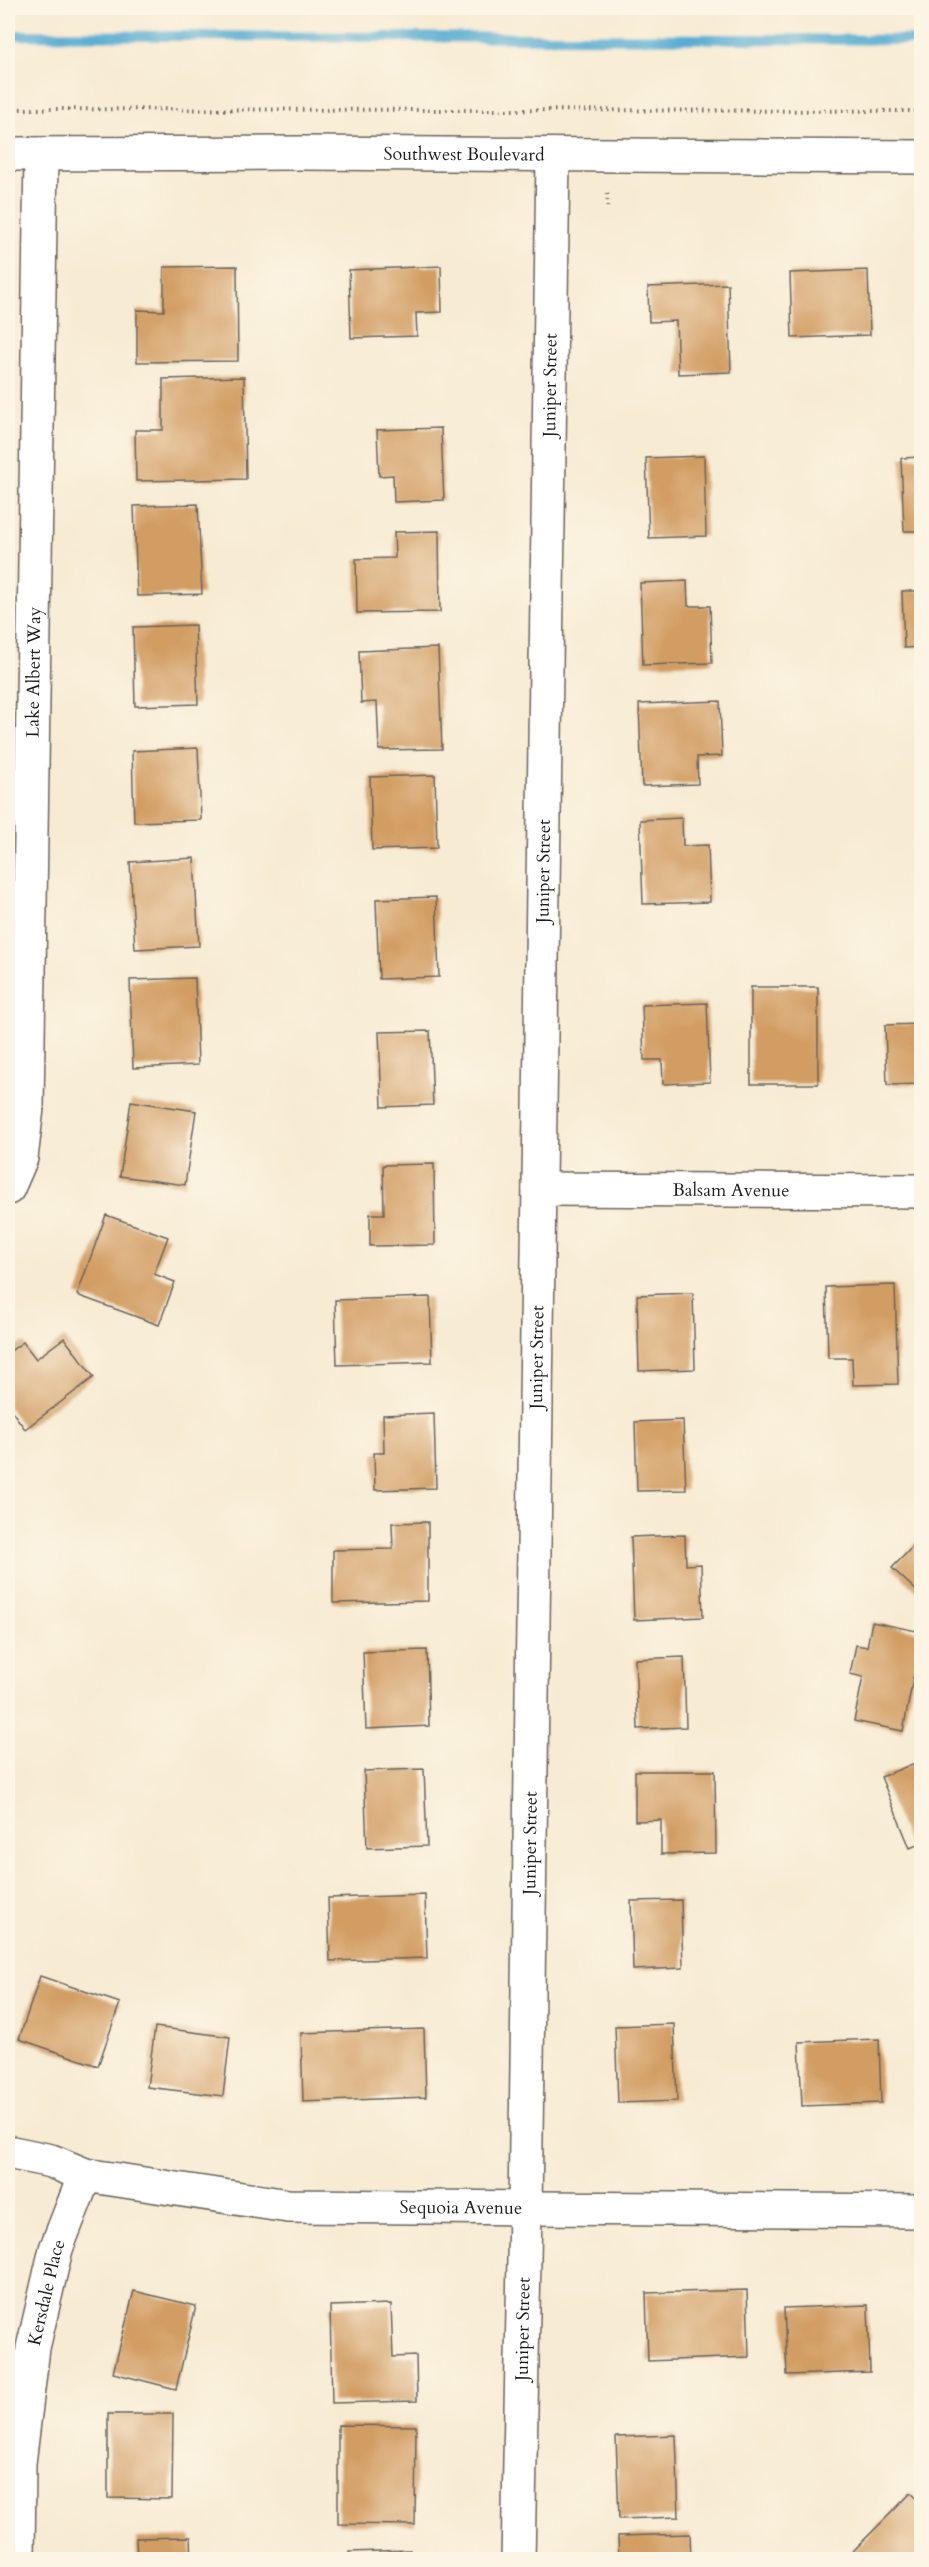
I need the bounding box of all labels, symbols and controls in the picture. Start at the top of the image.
street label: Southwest Boulevard [383,142,545,168]
street label: Juniper Street [537,333,564,440]
street label: Lake Albert Way [20,606,47,738]
street label: Juniper Street [530,819,557,926]
street label: Balsam Avenue [672,1178,790,1203]
street label: Juniper Street [524,1305,550,1412]
street label: Juniper Street [517,1791,544,1898]
street label: Sequoia Avenue [400,2195,522,2221]
street label: Kersdale Place [22,2235,72,2348]
street label: Juniper Street [510,2277,537,2384]

